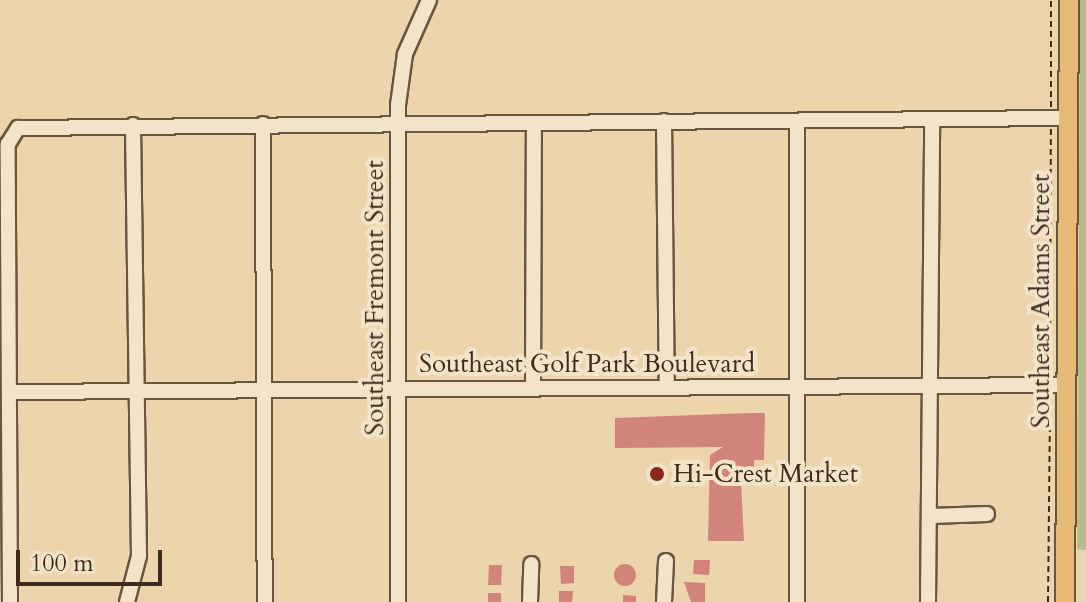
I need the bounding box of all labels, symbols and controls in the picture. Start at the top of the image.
street label: Southeast Fremont Street [359,160,391,436]
street label: Southeast Adams Street [1025,174,1057,428]
street label: Southeast Golf Park Boulevard [419,348,755,380]
place label: Hi-Crest Market [673,458,858,490]
marker: Hi-Crest Market [648,465,666,483]
scale bar [20,534,166,584]
text: 100 m [30,547,94,580]

